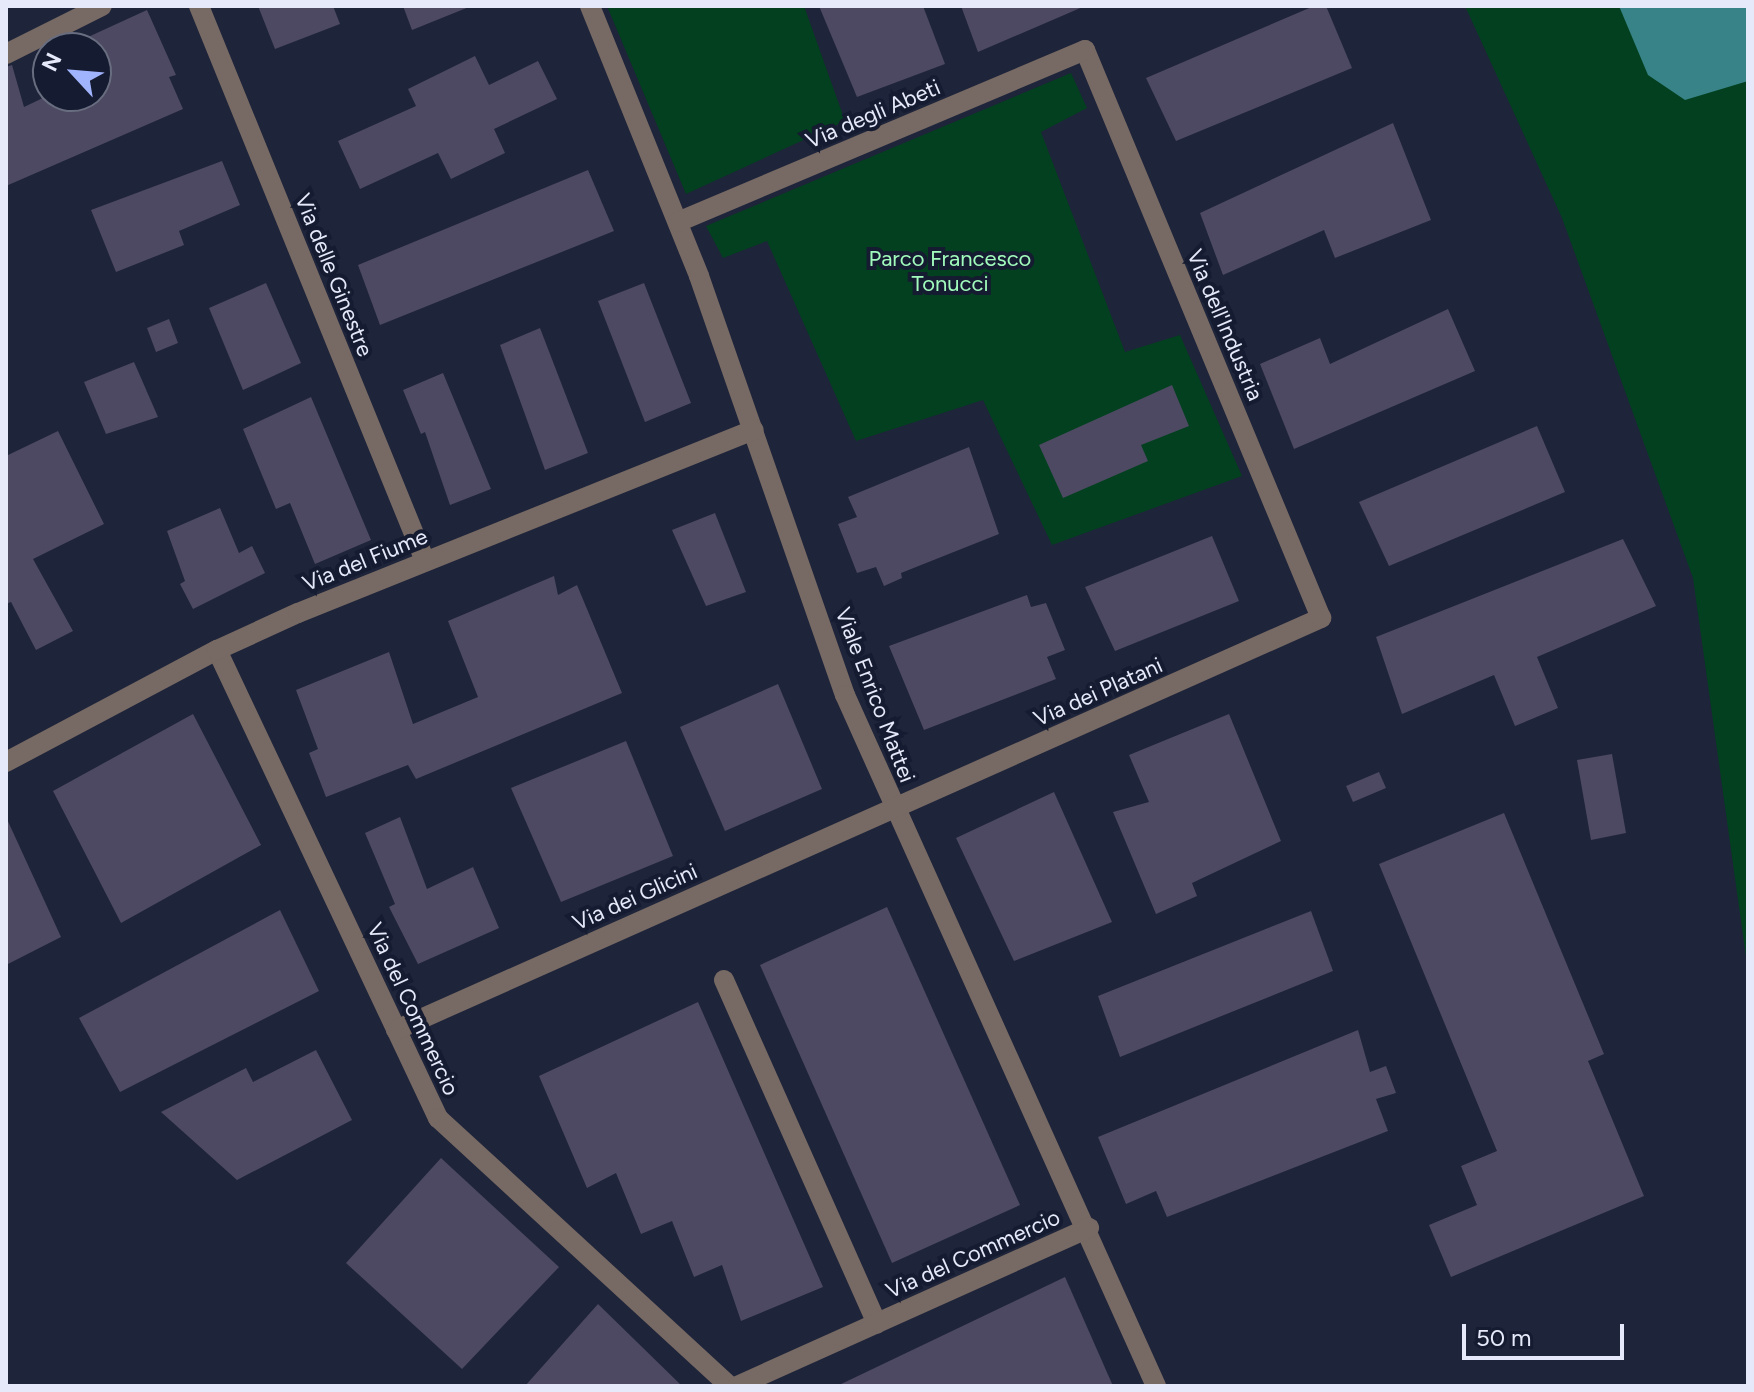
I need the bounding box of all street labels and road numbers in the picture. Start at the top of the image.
street label: Via degli Abeti [802,74,944,154]
street label: Via delle Ginestre [289,190,379,360]
street label: Via dell'Industria [1181,245,1269,405]
street label: Via del Fiume [299,523,431,597]
street label: Viale Enrico Mattei [829,604,921,786]
street label: Via dei Platani [1030,652,1166,732]
street label: Via dei Glicini [569,858,701,936]
street label: Via del Commercio [361,918,465,1100]
street label: Via del Commercio [882,1204,1064,1304]

